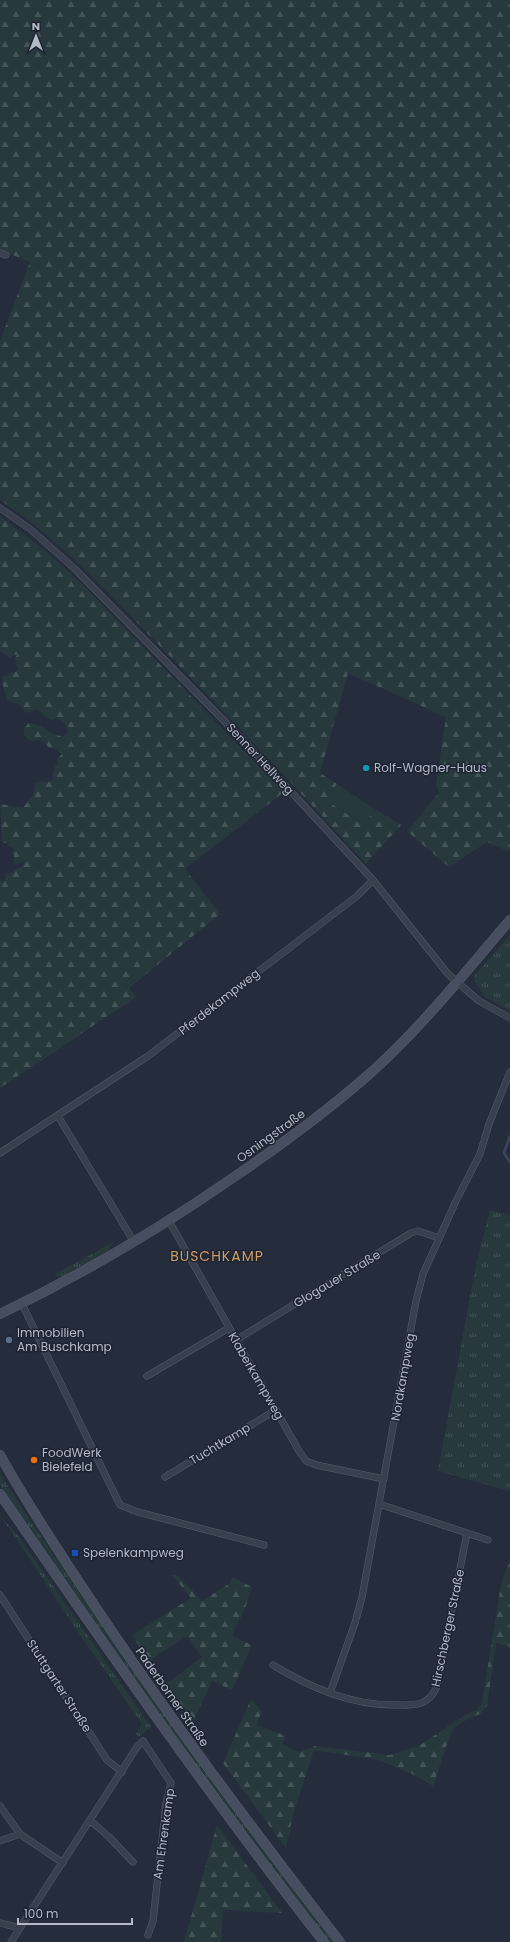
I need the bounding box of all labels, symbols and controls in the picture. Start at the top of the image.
north arrow [16,16,56,56]
text: N [32,18,40,34]
street label: Senner Hellweg [223,719,298,798]
place label: Rolf-Wagner-Haus [374,759,487,776]
marker: Rolf-Wagner-Haus [361,763,371,773]
street label: Pferdekampweg [175,965,263,1039]
street label: Osningstraße [233,1105,308,1166]
district label: BUSCHKAMP [170,1246,264,1266]
street label: Glogauer Straße [290,1246,383,1311]
place label: Immobilien Am Buschkamp [17,1324,112,1355]
street label: Klaberkampweg [224,1329,288,1423]
street label: Nordkampweg [386,1332,419,1422]
marker: Immobilien Am Buschkamp [4,1335,14,1345]
street label: Tuchtkamp [186,1419,253,1468]
place label: FoodWerk Bielefeld [42,1444,102,1475]
marker: FoodWerk Bielefeld [29,1455,39,1465]
place label: Spelenkampweg [83,1544,184,1561]
marker: Spelenkampweg [70,1548,80,1558]
street label: Hirschberger Straße [427,1568,468,1688]
street label: Stuttgarter Straße [23,1636,96,1735]
street label: Paderborner Straße [132,1644,213,1750]
street label: Am Ehrenkamp [149,1787,178,1881]
scale bar [18,1900,132,1926]
text: 100 m [24,1905,58,1922]

